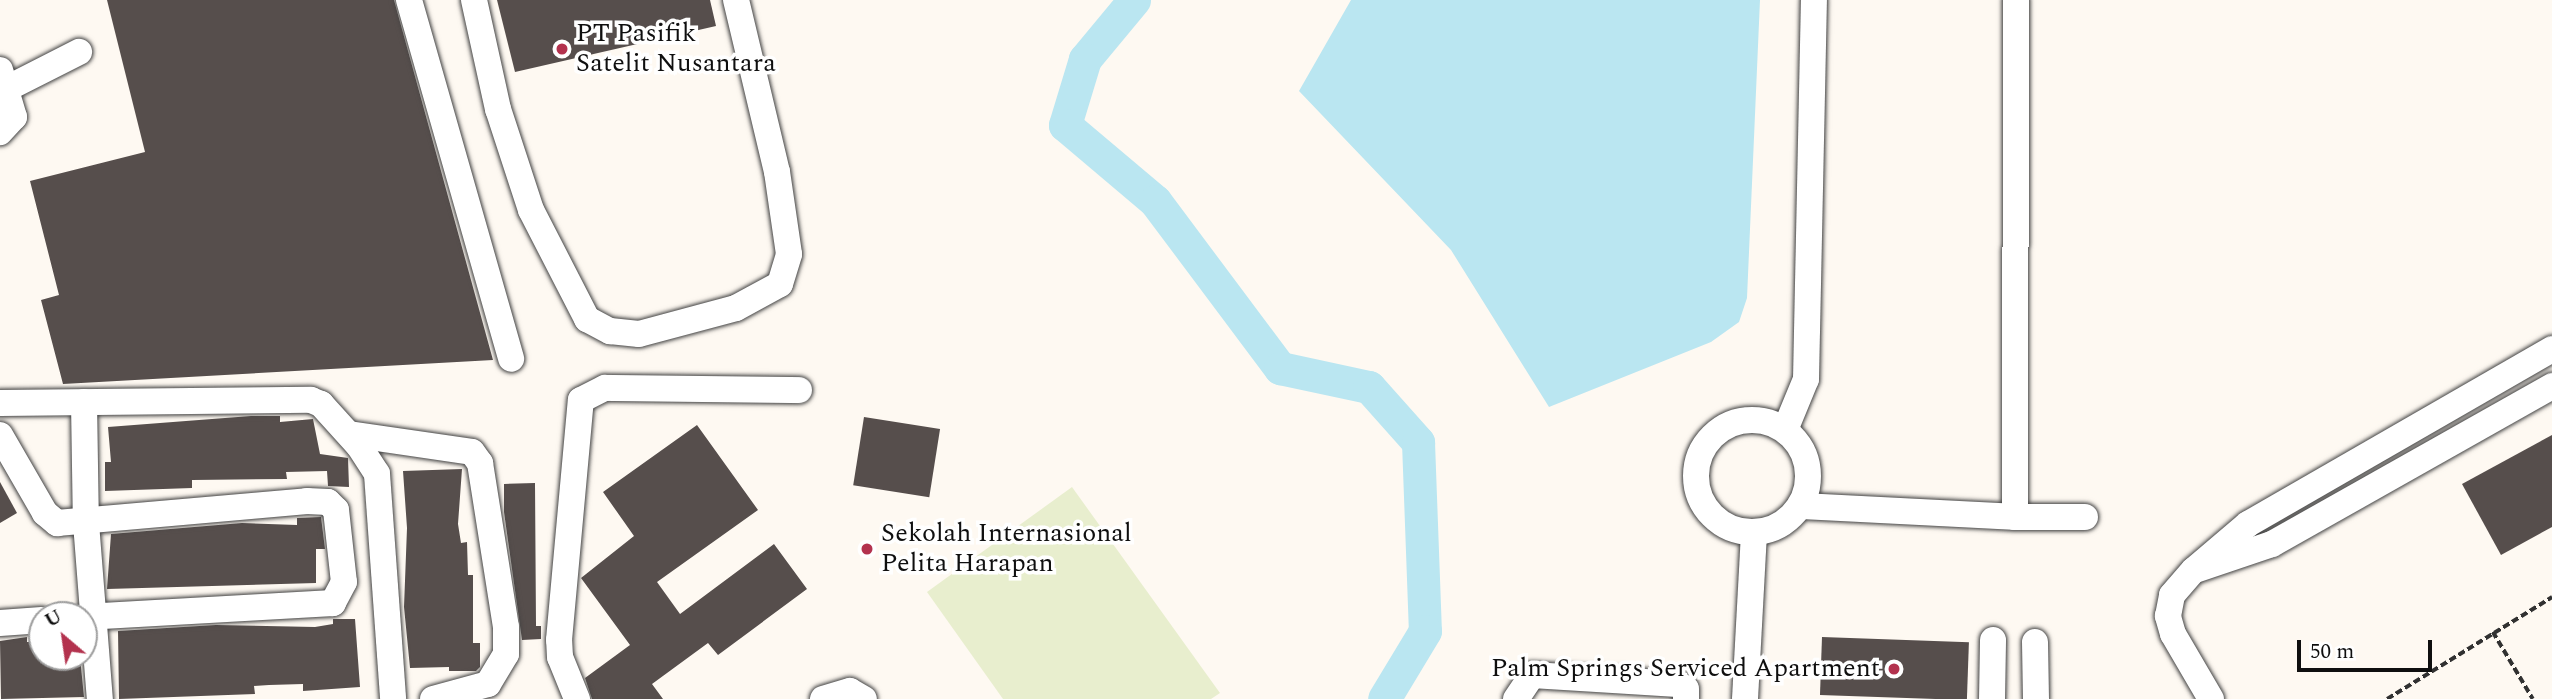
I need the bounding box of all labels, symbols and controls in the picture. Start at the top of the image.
place label: PT Pasifik Satelit Nusantara [576,18,776,80]
marker: PT Pasifik Satelit Nusantara [554,41,570,57]
place label: Sekolah Internasional Pelita Harapan [881,518,1132,580]
marker: Sekolah Internasional Pelita Harapan [859,541,875,557]
north arrow [28,601,98,671]
text: U [40,602,68,635]
scale bar [2300,626,2435,670]
text: 50 m [2310,636,2354,668]
place label: Palm Springs Serviced Apartment [1491,653,1880,685]
marker: Palm Springs Serviced Apartment [1886,661,1902,677]

